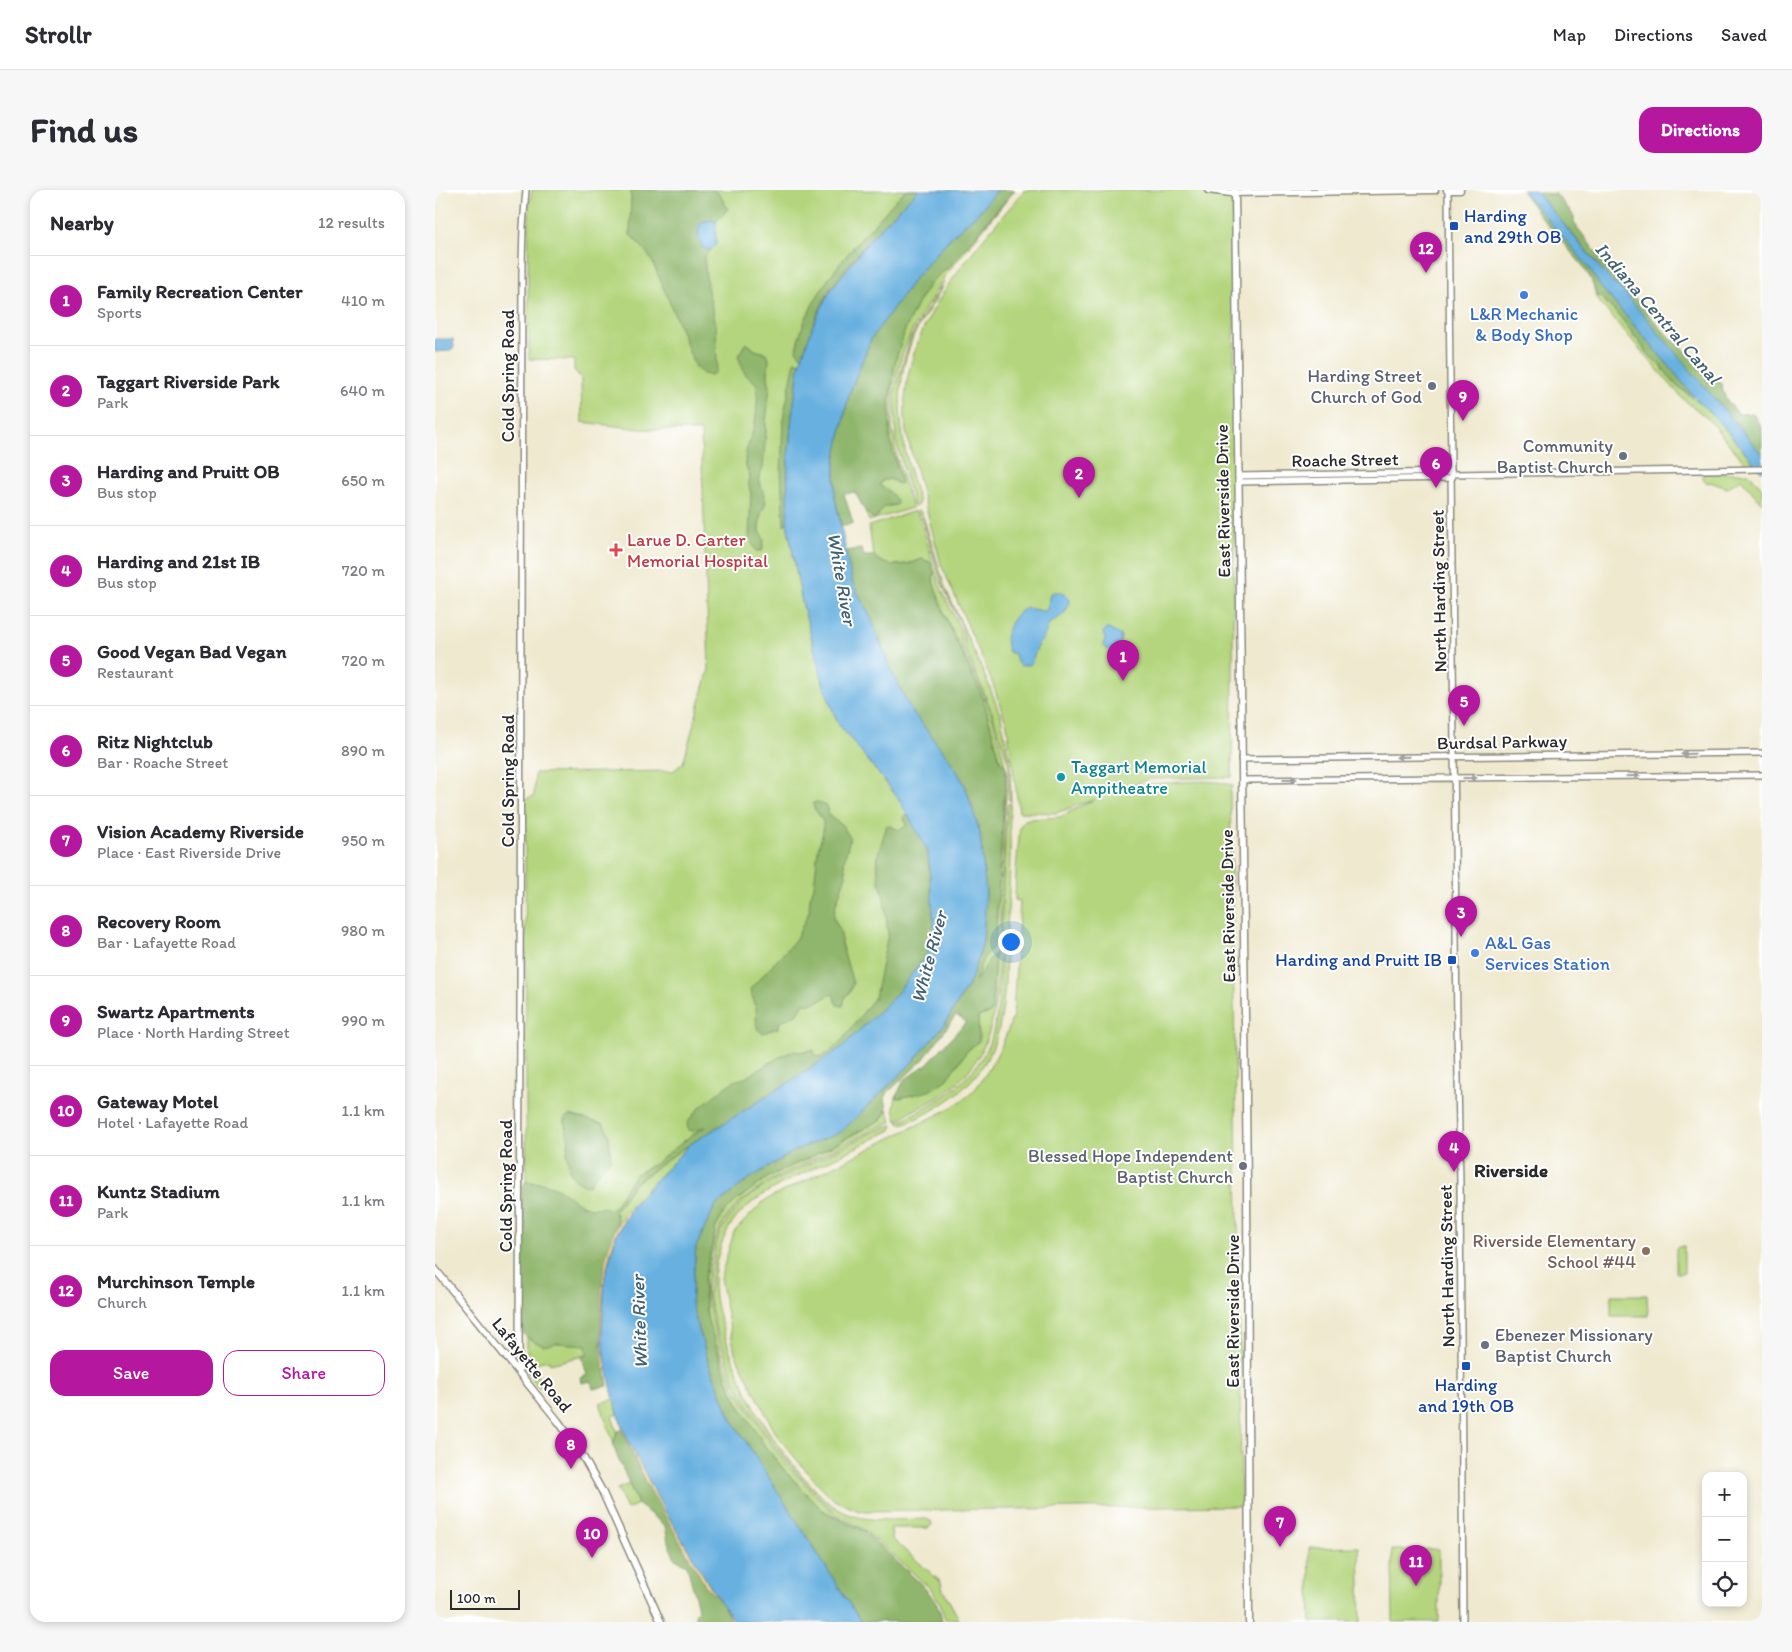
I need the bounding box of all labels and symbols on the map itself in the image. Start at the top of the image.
place label: Harding and 29th OB [1464,205,1561,248]
marker: Harding and 29th OB [1448,220,1460,232]
pin: 12 [1410,232,1442,273]
water label: Indiana Central Canal [1590,237,1727,390]
marker: L&R Mechanic & Body Shop [1518,289,1530,301]
place label: L&R Mechanic & Body Shop [1470,303,1578,346]
street label: Cold Spring Road [497,309,519,443]
place label: Harding Street Church of God [1307,365,1422,408]
marker: Harding Street Church of God [1426,380,1438,392]
pin: 9 [1447,380,1479,421]
street label: East Riverside Drive [1211,424,1235,578]
place label: Community Baptist Church [1497,435,1614,478]
pin: 6 [1420,447,1452,488]
street label: Roache Street [1291,448,1399,472]
marker: Community Baptist Church [1617,450,1629,462]
pin: 2 [1063,457,1095,498]
street label: North Harding Street [1427,509,1451,673]
place label: Larue D. Carter Memorial Hospital [627,529,768,572]
water label: White River [823,531,862,630]
marker: Larue D. Carter Memorial Hospital [609,543,623,557]
pin: 1 [1107,640,1139,681]
pin: 5 [1448,685,1480,726]
street label: Cold Spring Road [497,714,519,848]
street label: Burdsal Parkway [1437,730,1568,754]
one-way arrow [1679,750,1695,758]
one-way arrow [1394,754,1410,762]
place label: Taggart Memorial Ampitheatre [1071,756,1207,799]
marker: Taggart Memorial Ampitheatre [1055,771,1067,783]
one-way arrow [1625,772,1641,780]
one-way arrow [1463,774,1479,782]
one-way arrow [1283,775,1299,783]
street label: East Riverside Drive [1216,829,1240,983]
pin: 3 [1445,896,1477,937]
water label: White River [906,906,953,1005]
your location [998,929,1024,955]
place label: A&L Gas Services Station [1485,932,1610,975]
marker: A&L Gas Services Station [1469,947,1481,959]
place label: Harding and Pruitt IB [1275,949,1442,971]
marker: Harding and Pruitt IB [1446,954,1458,966]
street label: Cold Spring Road [495,1119,517,1253]
pin: 4 [1438,1131,1470,1172]
place label: Blessed Hope Independent Baptist Church [1028,1145,1233,1188]
district label: Riverside [1474,1159,1548,1182]
marker: Blessed Hope Independent Baptist Church [1237,1160,1249,1172]
street label: North Harding Street [1435,1184,1459,1348]
place label: Riverside Elementary School #44 [1472,1230,1637,1273]
street label: East Riverside Drive [1222,1234,1244,1388]
marker: Riverside Elementary School #44 [1640,1245,1652,1257]
water label: White River [626,1272,652,1369]
street label: Lafayette Road [487,1313,577,1417]
place label: Ebenezer Missionary Baptist Church [1495,1324,1653,1367]
marker: Ebenezer Missionary Baptist Church [1479,1339,1491,1351]
marker: Harding and 19th OB [1460,1360,1472,1372]
place label: Harding and 19th OB [1418,1374,1514,1417]
pin: 8 [555,1428,587,1469]
pin: 7 [1264,1506,1296,1547]
pin: 10 [576,1517,608,1558]
pin: 11 [1400,1545,1432,1586]
scale bar [450,1587,520,1610]

